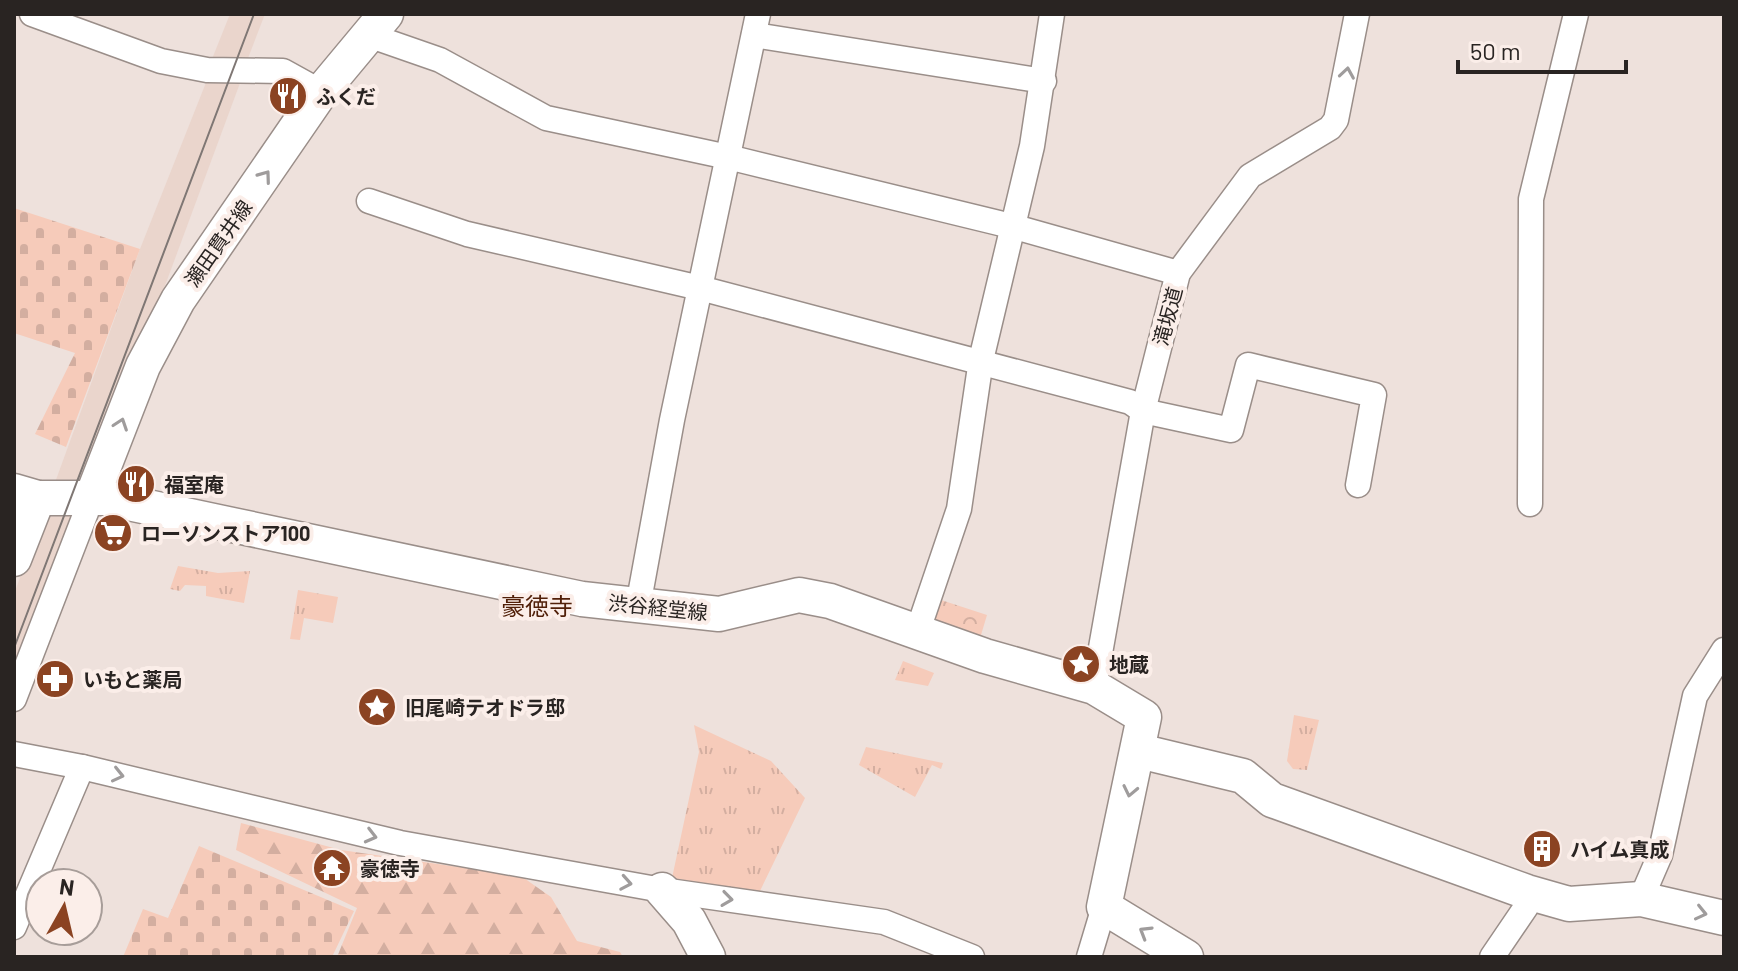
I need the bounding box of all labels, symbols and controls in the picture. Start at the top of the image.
scale bar [1458,24,1626,74]
text: 50 m [1470,36,1521,65]
one-way arrow [1338,66,1355,79]
restaurant icon: ふくだ [267,75,309,117]
place label: ふくだ [316,84,376,108]
one-way arrow [255,171,270,185]
street label: 瀬田貫井線 [179,195,257,291]
street label: 滝坂道 [1148,284,1186,348]
one-way arrow [111,418,128,432]
restaurant icon: 福室庵 [115,463,157,505]
place label: 福室庵 [164,472,224,496]
supermarket icon: ローソンストア100 [92,512,134,554]
place label: ローソンストア100 [141,521,310,545]
street label: 渋谷経堂線 [607,590,709,624]
district label: 豪徳寺 [501,591,573,620]
place icon: 地蔵 [1060,643,1102,685]
place label: 地蔵 [1109,652,1149,676]
pharmacy icon: いもと薬局 [34,658,76,700]
place label: いもと薬局 [83,667,183,691]
place icon: 旧尾崎テオドラ邸 [356,686,398,728]
place label: 旧尾崎テオドラ邸 [405,695,565,719]
one-way arrow [111,766,124,783]
one-way arrow [1122,784,1139,798]
one-way arrow [363,827,377,844]
building icon: ハイム真成 [1521,828,1563,870]
place label: ハイム真成 [1570,837,1669,861]
temple icon: 豪徳寺 [311,847,353,889]
place label: 豪徳寺 [360,856,420,880]
north arrow [24,867,104,947]
text: N [58,872,76,900]
one-way arrow [619,874,633,891]
one-way arrow [721,890,734,907]
one-way arrow [1694,904,1708,921]
one-way arrow [1139,926,1154,942]

